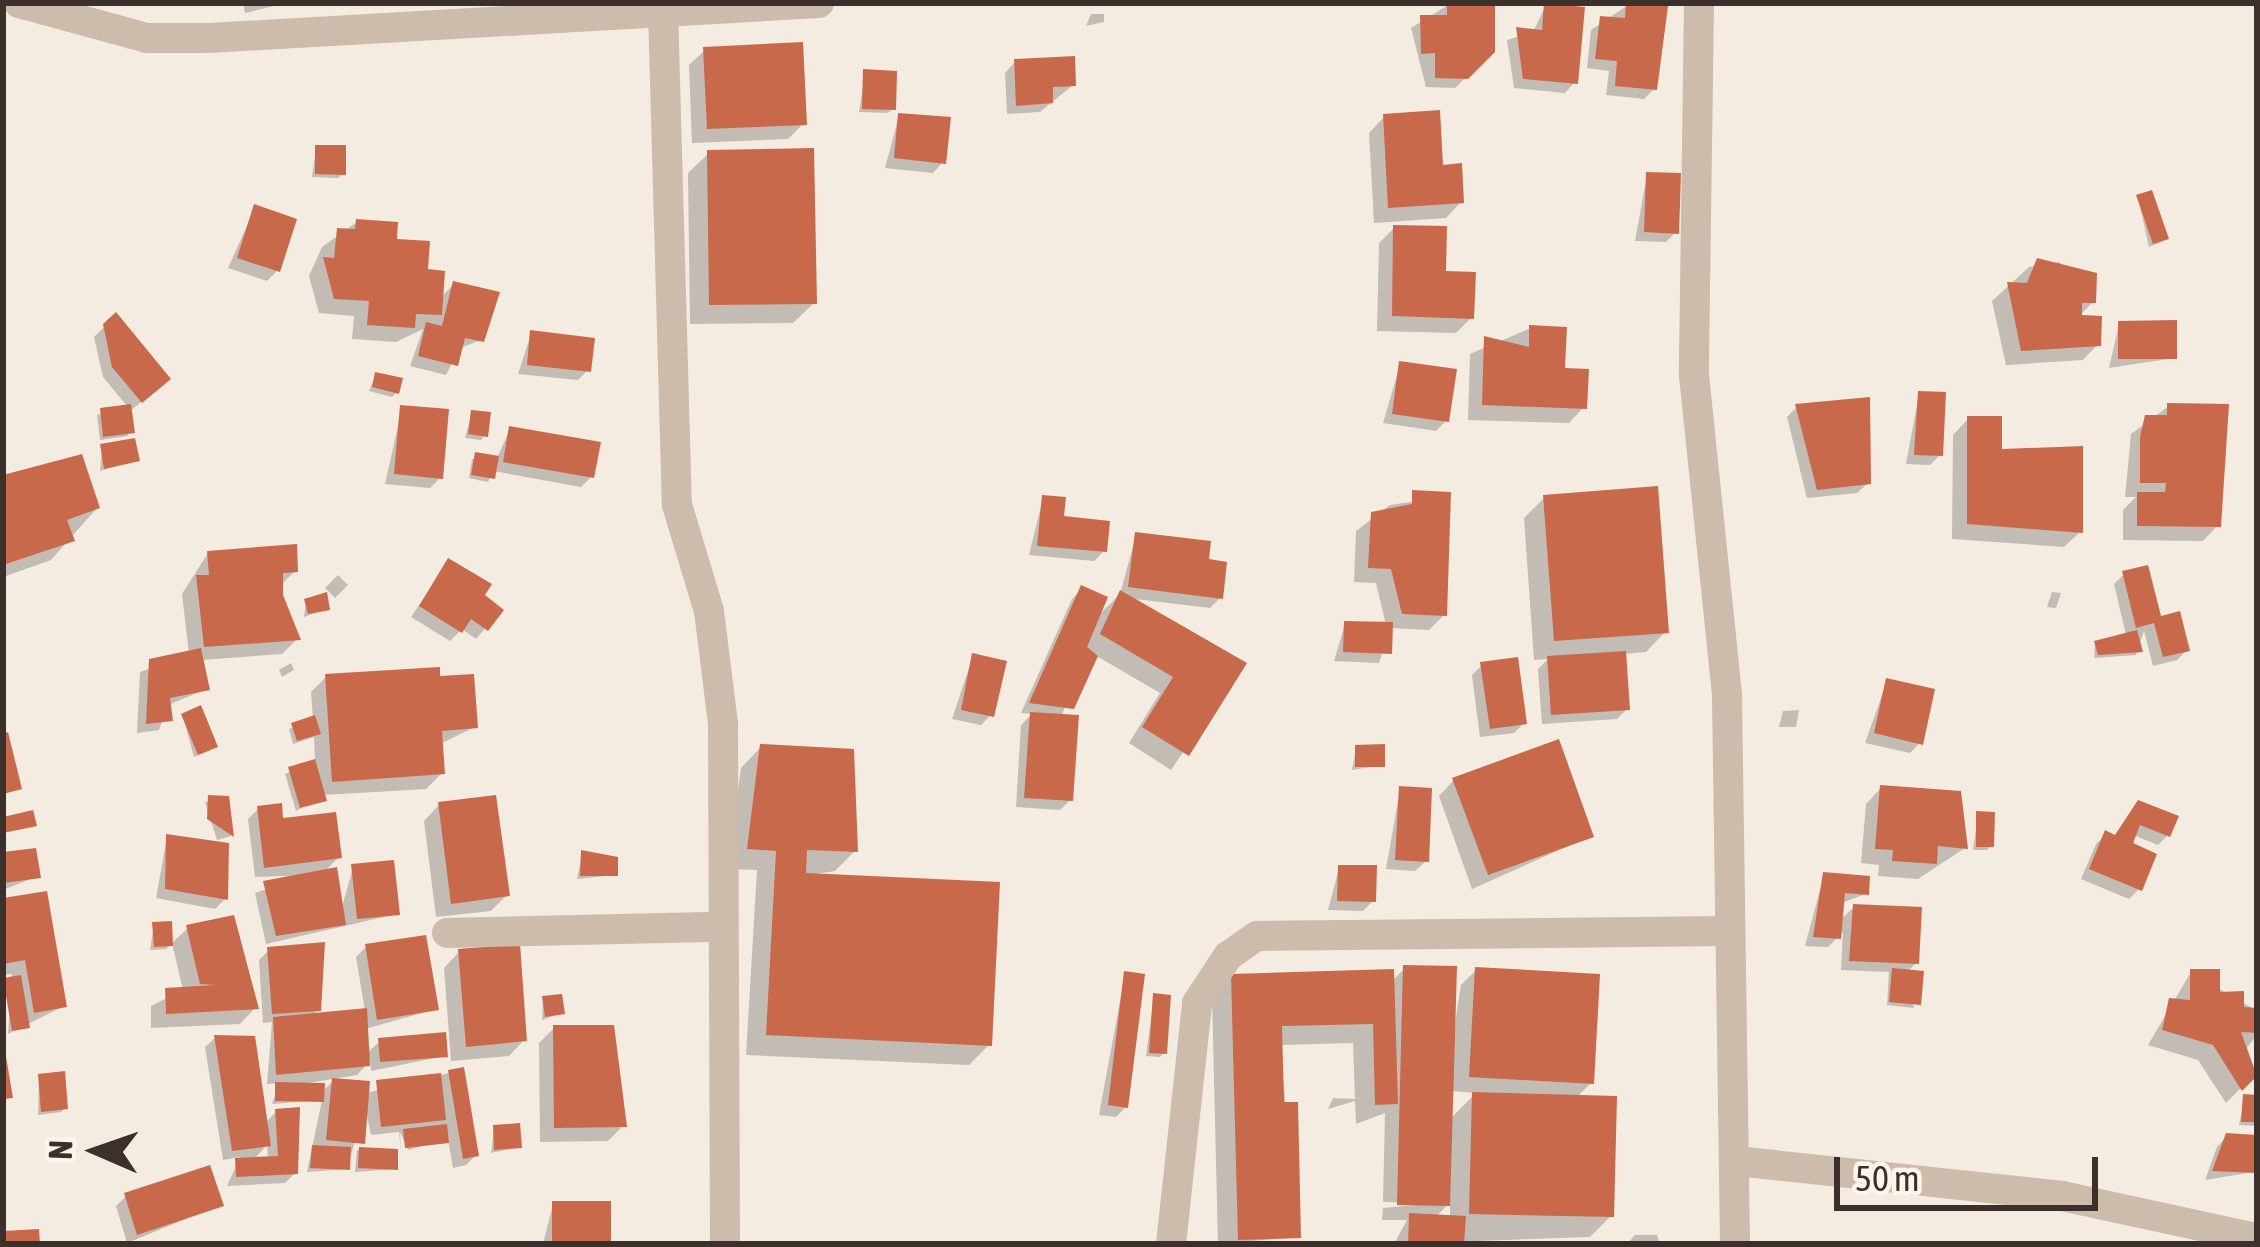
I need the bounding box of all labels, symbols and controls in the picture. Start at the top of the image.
north arrow [36,1091,156,1211]
scale bar [1840,1133,2104,1207]
text: N [41,1139,79,1160]
text: 50 m [1855,1157,1920,1199]

